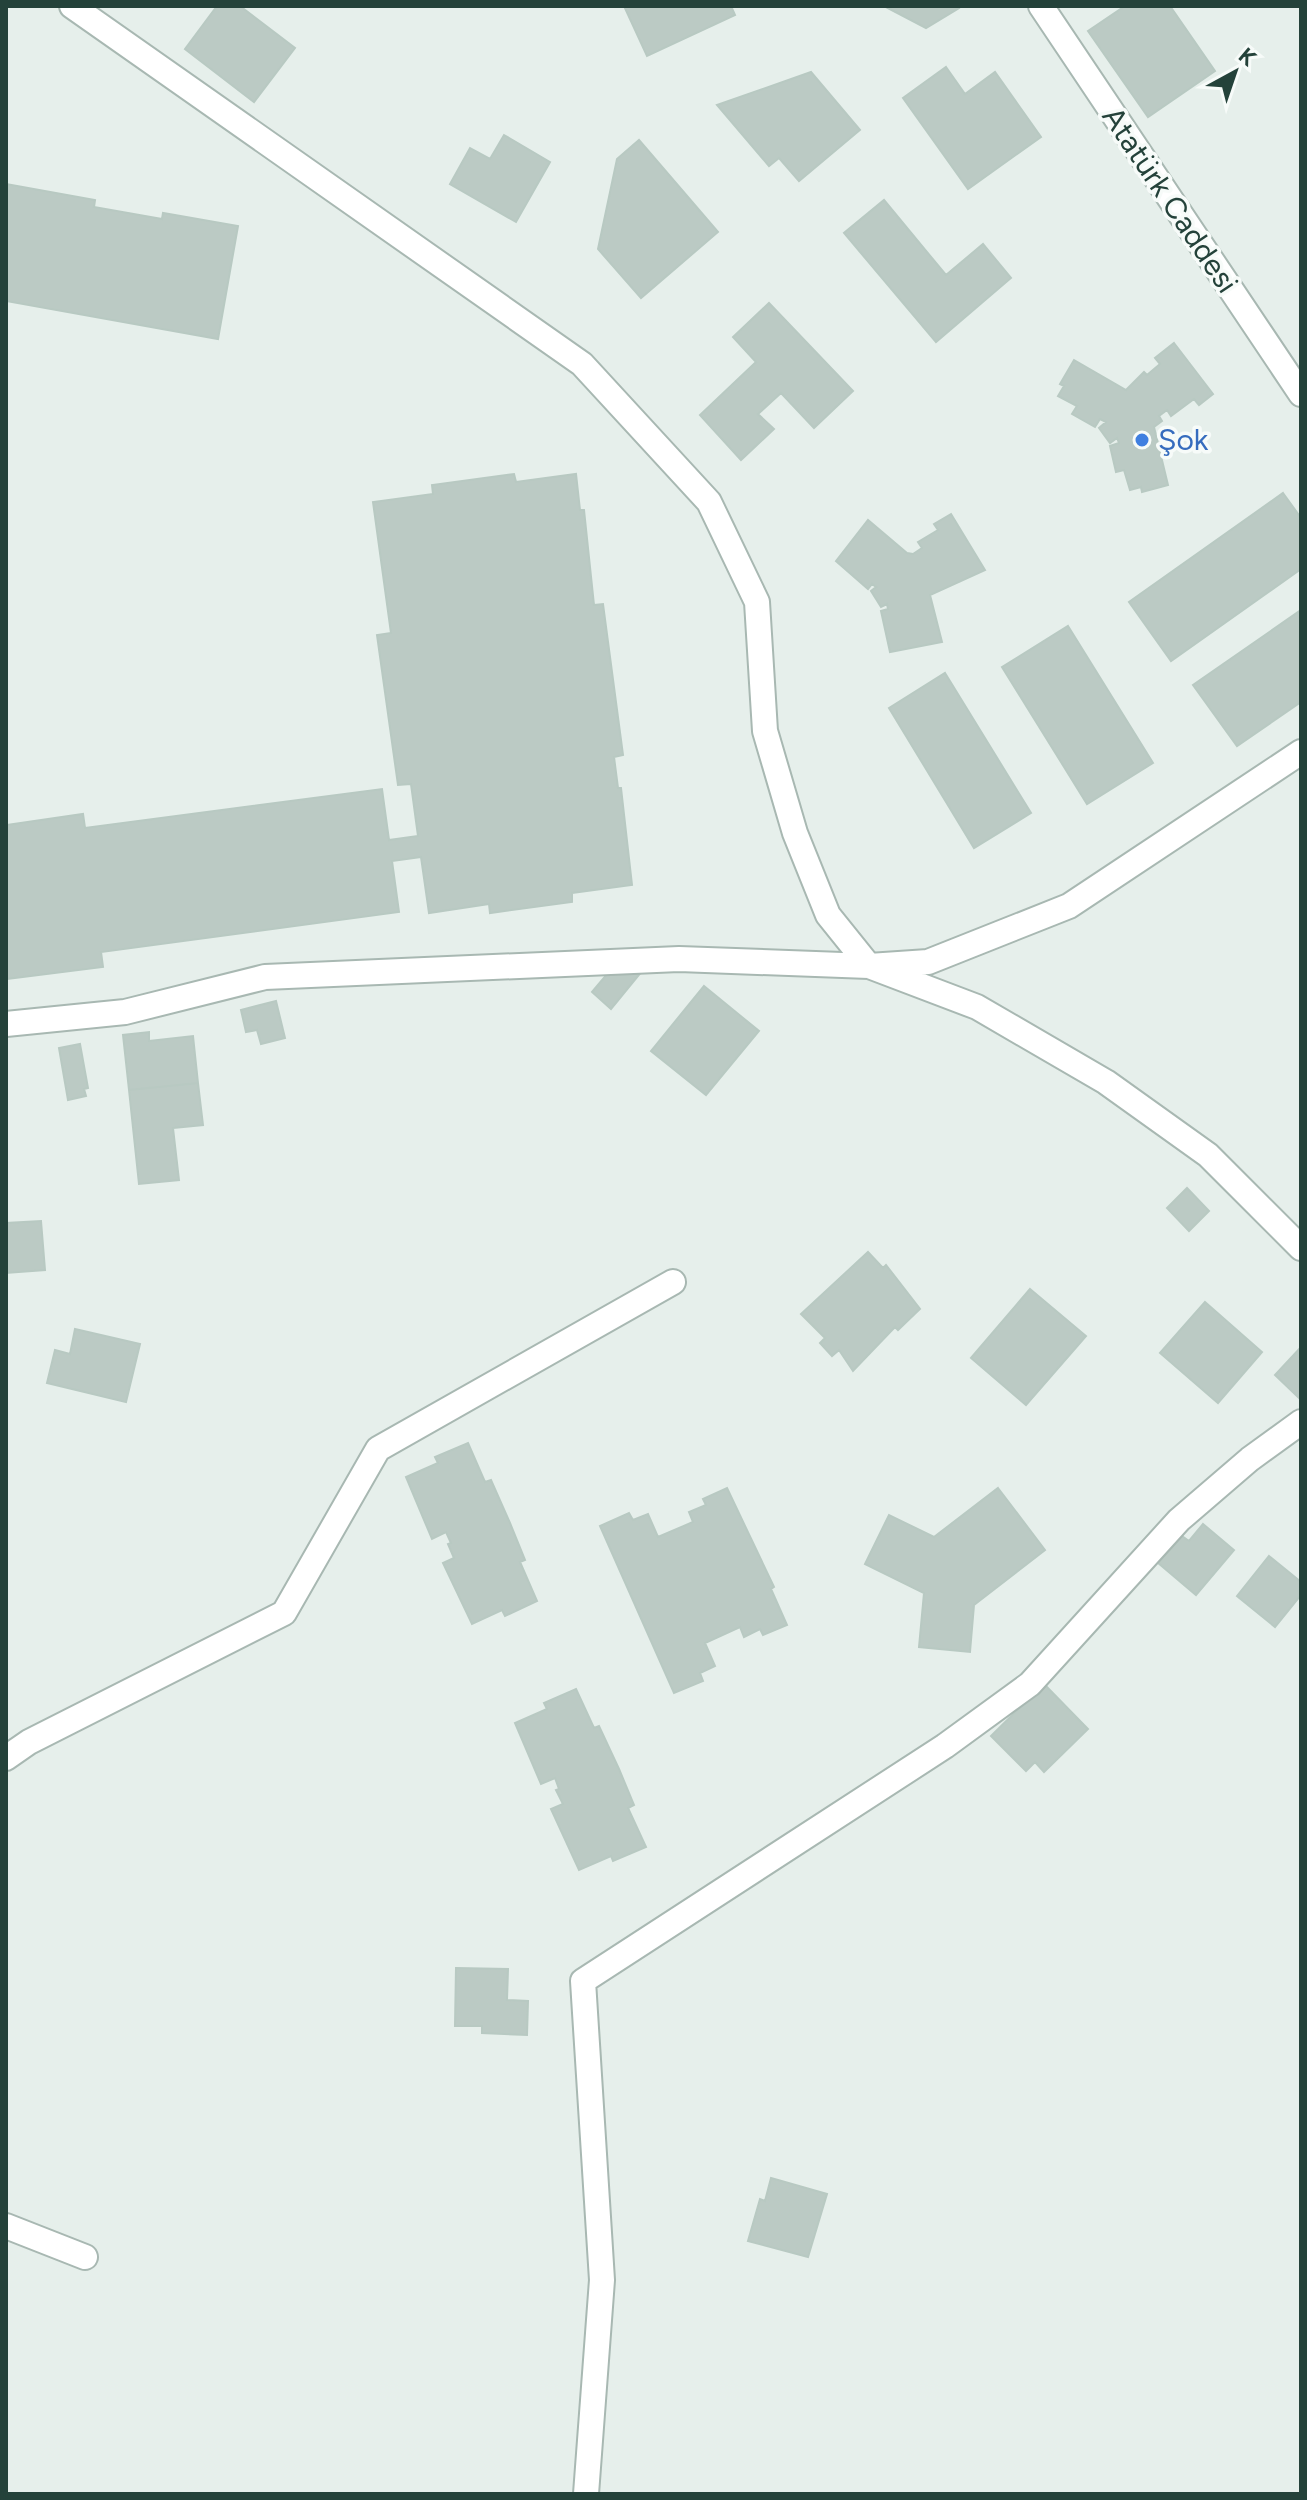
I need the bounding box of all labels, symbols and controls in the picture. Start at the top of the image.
north arrow [1195,32,1275,112]
text: K [1233,42,1262,72]
street label: Atatürk Caddesi [1095,100,1246,300]
place label: Şok [1158,421,1209,458]
marker: Şok [1133,431,1151,449]

